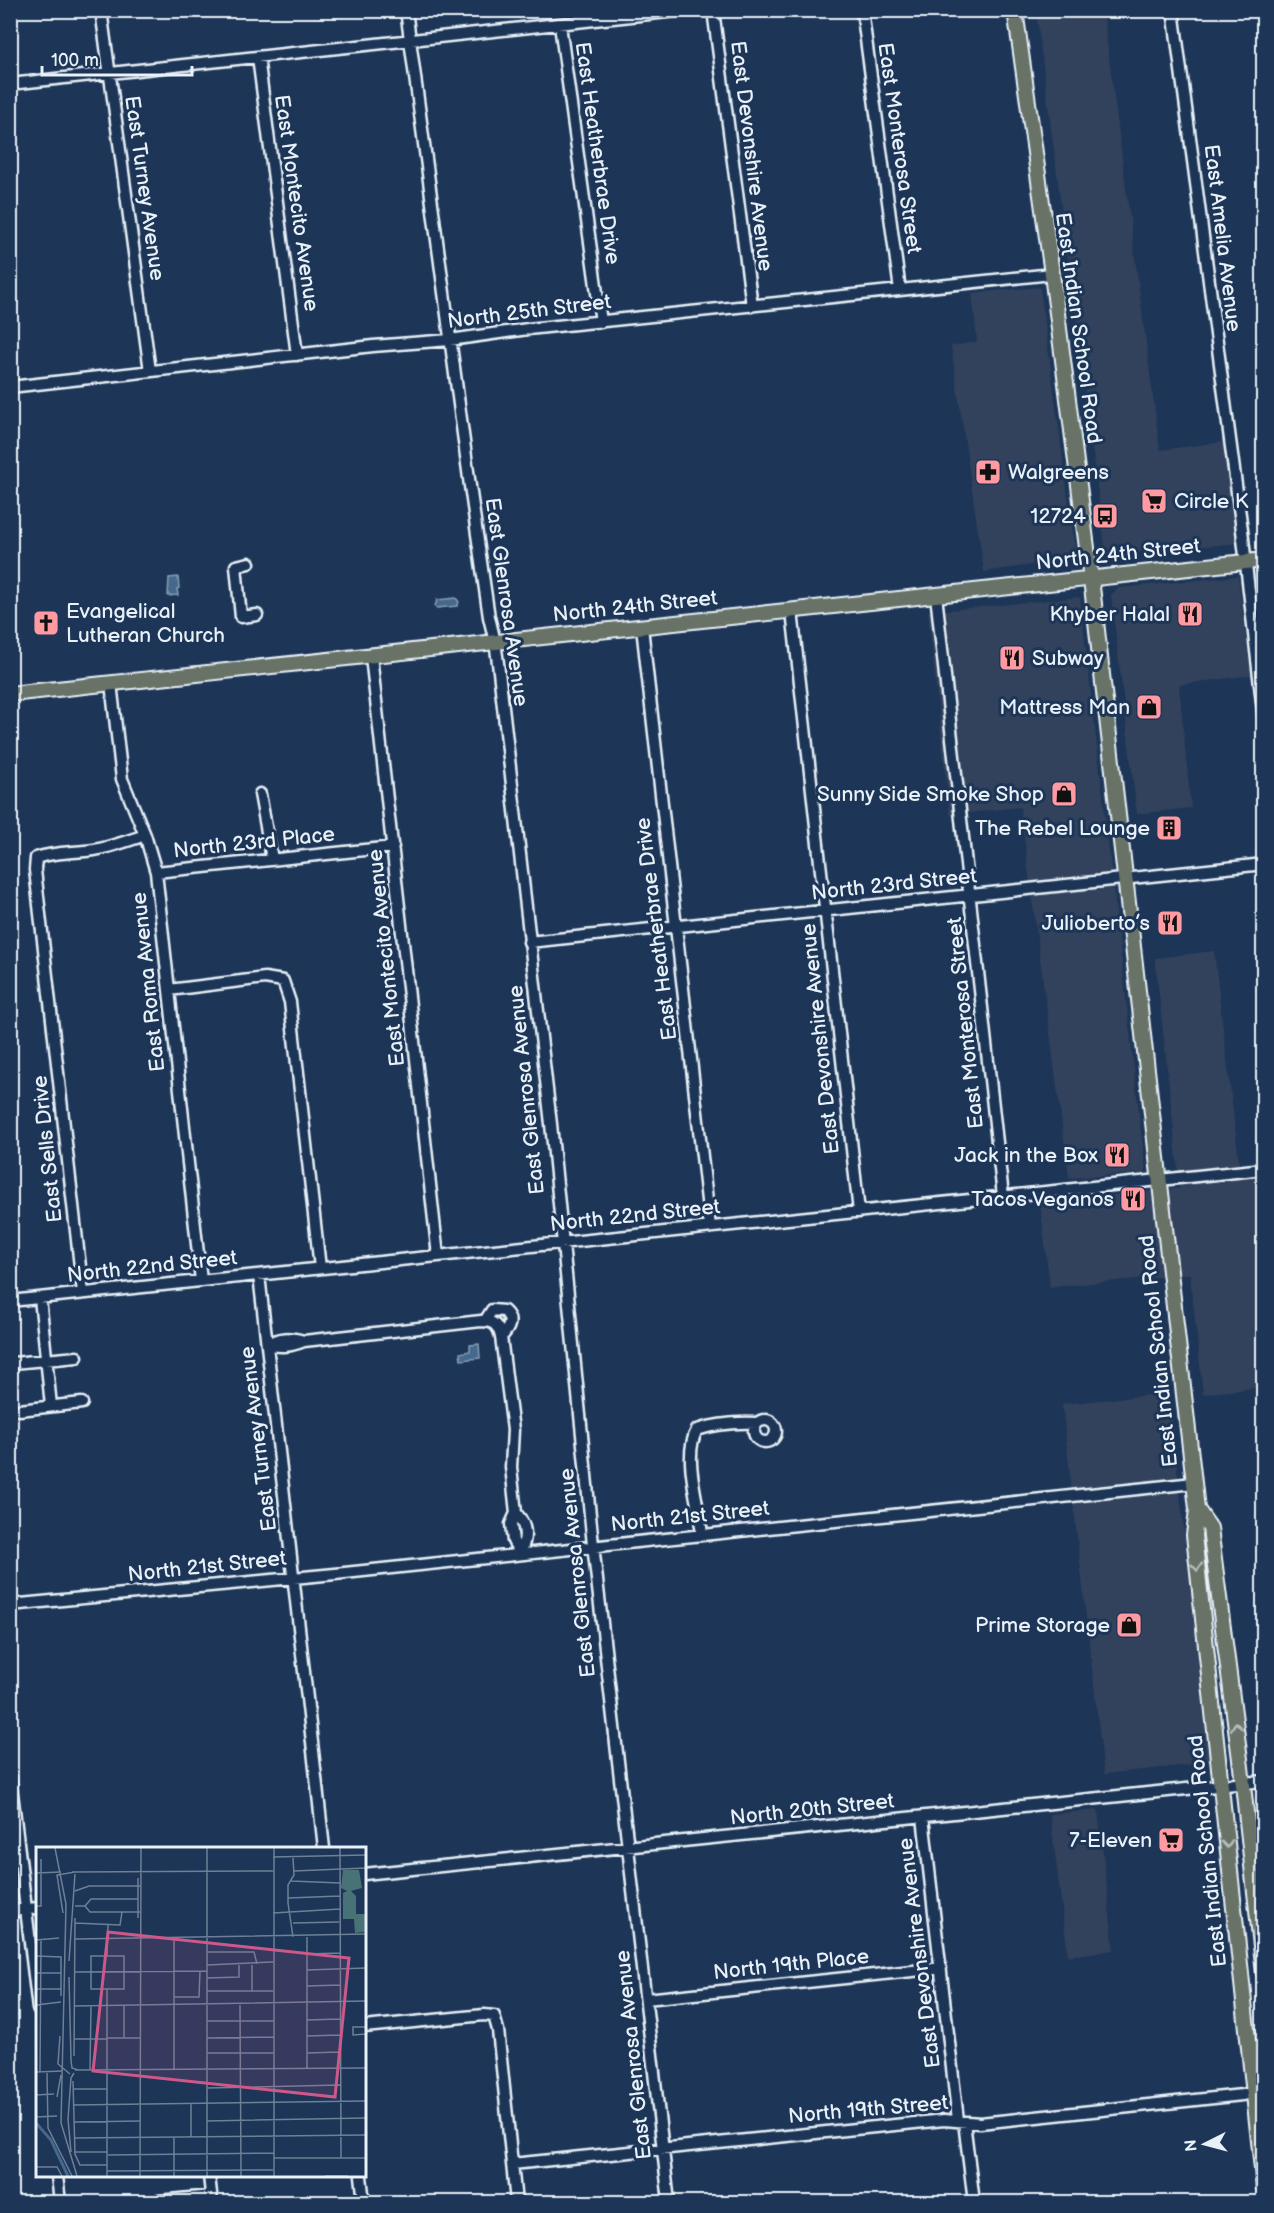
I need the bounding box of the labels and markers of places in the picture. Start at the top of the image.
pharmacy icon: Walgreens [973,457,1003,487]
place label: Walgreens [1008,460,1109,485]
supermarket icon: Circle K [1139,486,1169,516]
place label: Circle K [1174,489,1249,514]
bus stop icon: 12724 [1090,501,1120,531]
place label: 12724 [1030,504,1086,529]
place label: Evangelical Lutheran Church [66,599,225,648]
restaurant icon: Khyber Halal [1175,599,1205,629]
place label: Khyber Halal [1049,602,1170,627]
church icon: Evangelical Lutheran Church [31,608,61,638]
restaurant icon: Subway [997,643,1027,673]
place label: Subway [1032,646,1104,671]
shop icon: Mattress Man [1134,692,1164,722]
place label: Mattress Man [999,695,1130,720]
shop icon: Sunny Side Smoke Shop [1049,779,1079,809]
place label: Sunny Side Smoke Shop [817,782,1044,807]
building icon: The Rebel Lounge [1154,813,1184,843]
place label: The Rebel Lounge [975,816,1150,841]
restaurant icon: Julioberto’s [1155,908,1185,938]
place label: Julioberto’s [1042,911,1150,936]
restaurant icon: Jack in the Box [1102,1140,1132,1170]
place label: Jack in the Box [954,1143,1098,1168]
restaurant icon: Tacos Veganos [1118,1184,1148,1214]
place label: Tacos Veganos [971,1187,1114,1212]
shop icon: Prime Storage [1114,1610,1144,1640]
place label: Prime Storage [975,1613,1110,1638]
supermarket icon: 7-Eleven [1156,1825,1186,1855]
place label: 7-Eleven [1069,1828,1152,1853]

